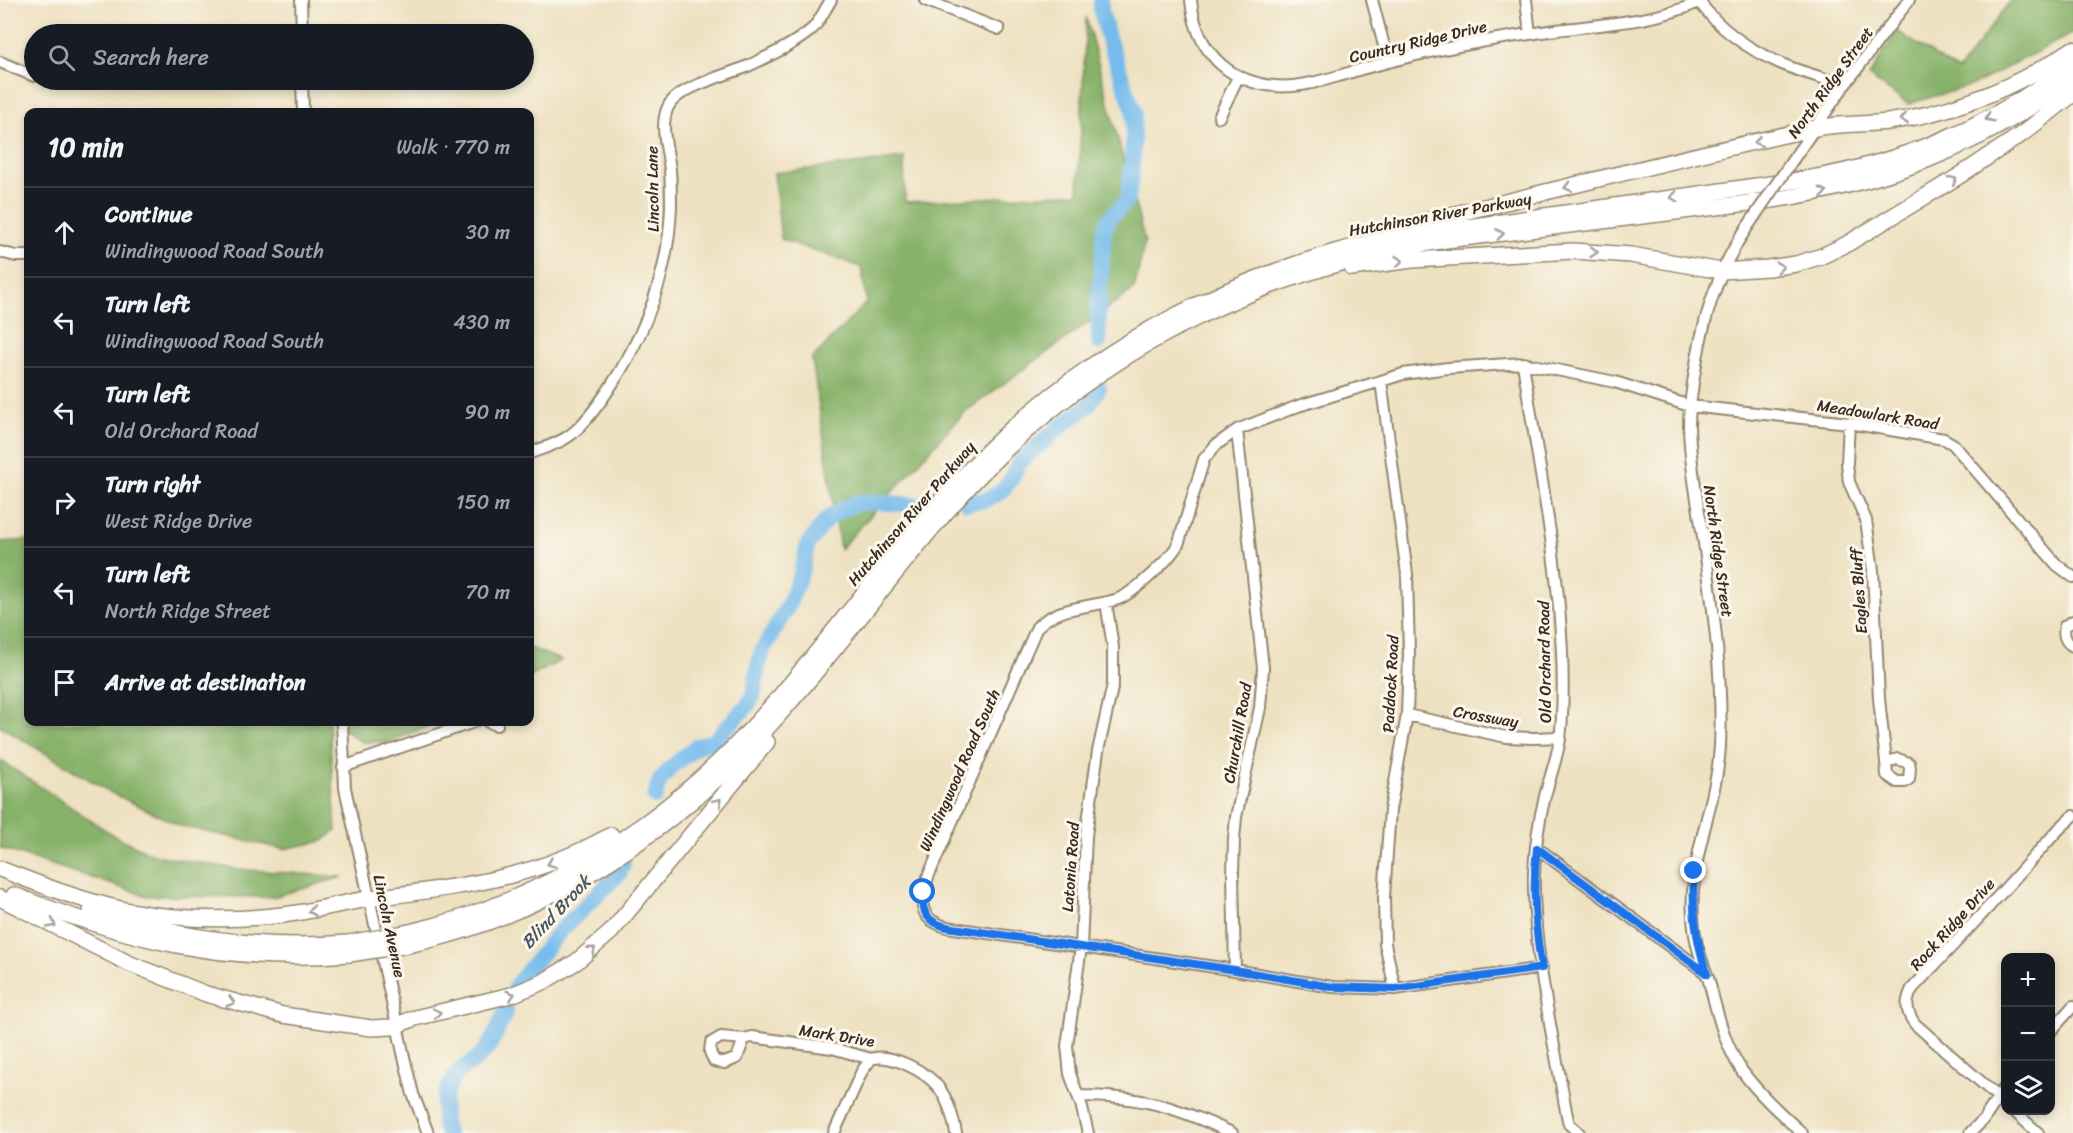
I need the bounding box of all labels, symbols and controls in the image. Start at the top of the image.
street label: Country Ridge Drive [1346,12,1490,71]
street label: North Ridge Street [1780,20,1881,145]
search box [24,24,534,90]
text: Search here [93,38,209,77]
icon: search [45,41,78,74]
one-way arrow [1985,111,1995,122]
one-way arrow [1899,112,1909,125]
text: 10 min [48,124,124,170]
text: Walk · 770 m [396,130,510,165]
one-way arrow [1753,134,1763,147]
street label: Lincoln Lane [637,146,668,232]
one-way arrow [1947,176,1957,187]
one-way arrow [1563,180,1573,193]
street label: Hutchinson River Parkway [1347,184,1534,245]
one-way arrow [1818,186,1828,199]
one-way arrow [1669,191,1678,203]
text: Continue [105,195,193,234]
text: 30 m [466,215,510,250]
icon: ahead [48,216,81,249]
one-way arrow [1495,228,1504,240]
text: Windingwood Road South [105,234,324,269]
one-way arrow [1589,245,1598,258]
one-way arrow [1395,255,1404,268]
one-way arrow [1775,261,1784,273]
text: Turn left [105,285,190,324]
text: 430 m [453,305,510,340]
icon: left [48,306,81,339]
text: Windingwood Road South [105,324,324,359]
text: Turn left [105,375,190,414]
street label: Meadowlark Road [1815,391,1942,439]
text: 90 m [465,395,510,430]
icon: left [48,396,81,429]
text: Old Orchard Road [105,414,258,449]
street label: Hutchinson River Parkway [840,434,983,593]
text: Turn right [105,465,200,504]
street label: North Ridge Street [1695,483,1742,619]
text: 150 m [456,485,510,520]
icon: right [48,486,81,519]
text: West Ridge Drive [105,504,252,539]
street label: Eagles Bluff [1841,544,1876,635]
text: Turn left [105,555,190,594]
text: 70 m [465,575,510,610]
icon: left [48,576,81,609]
text: North Ridge Street [105,594,271,629]
street label: Old Orchard Road [1529,599,1560,723]
street label: Paddock Road [1373,633,1408,733]
text: Arrive at destination [105,663,306,702]
icon: arrive [48,666,81,699]
street label: Churchill Road [1214,679,1261,786]
street label: Windingwood Road South [911,684,1008,856]
street label: Crossway [1451,696,1522,737]
one-way arrow [711,797,722,808]
street label: Latonia Road [1053,820,1088,913]
one-way arrow [547,856,557,869]
route end [1680,857,1706,883]
water label: Blind Brook [513,866,601,957]
street label: Rock Ridge Drive [1902,871,2002,978]
street label: Lincoln Avenue [364,872,415,980]
route start [909,878,935,904]
one-way arrow [307,904,316,916]
one-way arrow [46,917,57,928]
one-way arrow [585,946,596,957]
map controls [2001,953,2055,1115]
button: + [2001,953,2055,1007]
one-way arrow [505,990,516,1002]
one-way arrow [225,995,236,1007]
one-way arrow [432,1007,442,1020]
button: − [2001,1007,2055,1061]
street label: Mark Drive [797,1015,877,1056]
button: layers [2001,1061,2055,1115]

